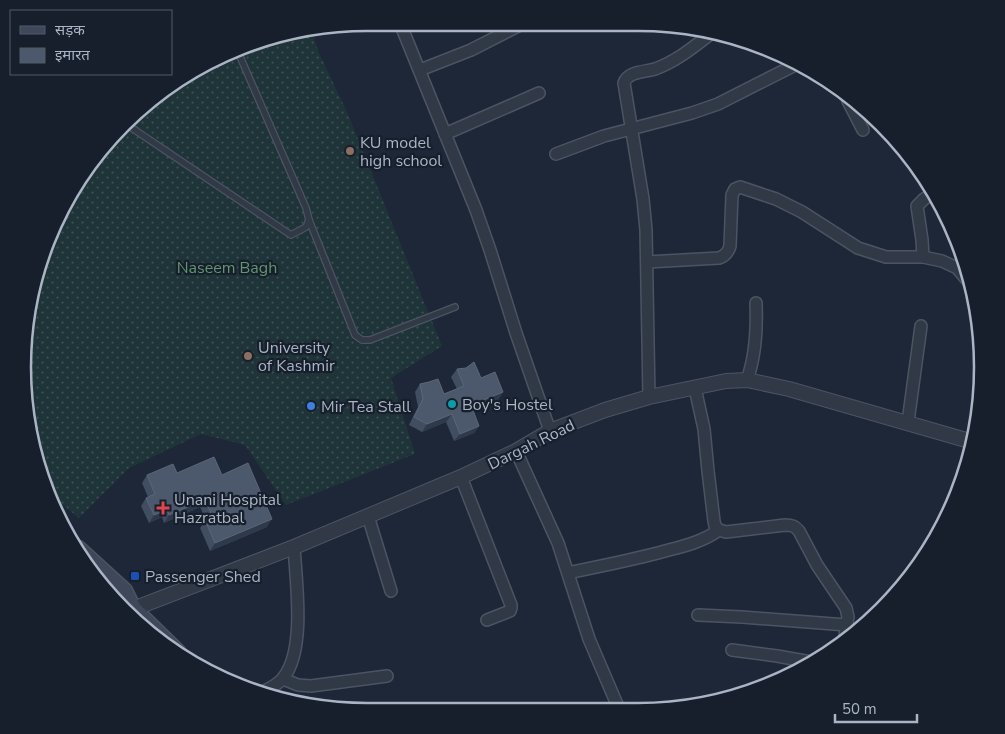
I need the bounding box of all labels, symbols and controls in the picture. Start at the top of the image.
legend [10,10,172,75]
text: सड़क [55,20,85,40]
text: इमारत [55,45,90,65]
place label: KU model high school [360,132,442,172]
marker: KU model high school [344,145,356,157]
park label: Naseem Bagh [177,257,277,279]
place label: University of Kashmir [258,337,335,377]
marker: University of Kashmir [242,350,254,362]
place label: Boy's Hostel [462,394,553,416]
place label: Mir Tea Stall [321,396,411,418]
marker: Boy's Hostel [446,398,458,410]
marker: Mir Tea Stall [305,400,317,412]
street label: Dargah Road [484,414,579,475]
place label: Unani Hospital Hazratbal [174,489,281,529]
marker: Unani Hospital Hazratbal [156,501,170,515]
place label: Passenger Shed [145,566,261,588]
marker: Passenger Shed [129,570,141,582]
scale bar [835,692,918,724]
text: 50 m [842,699,877,719]

